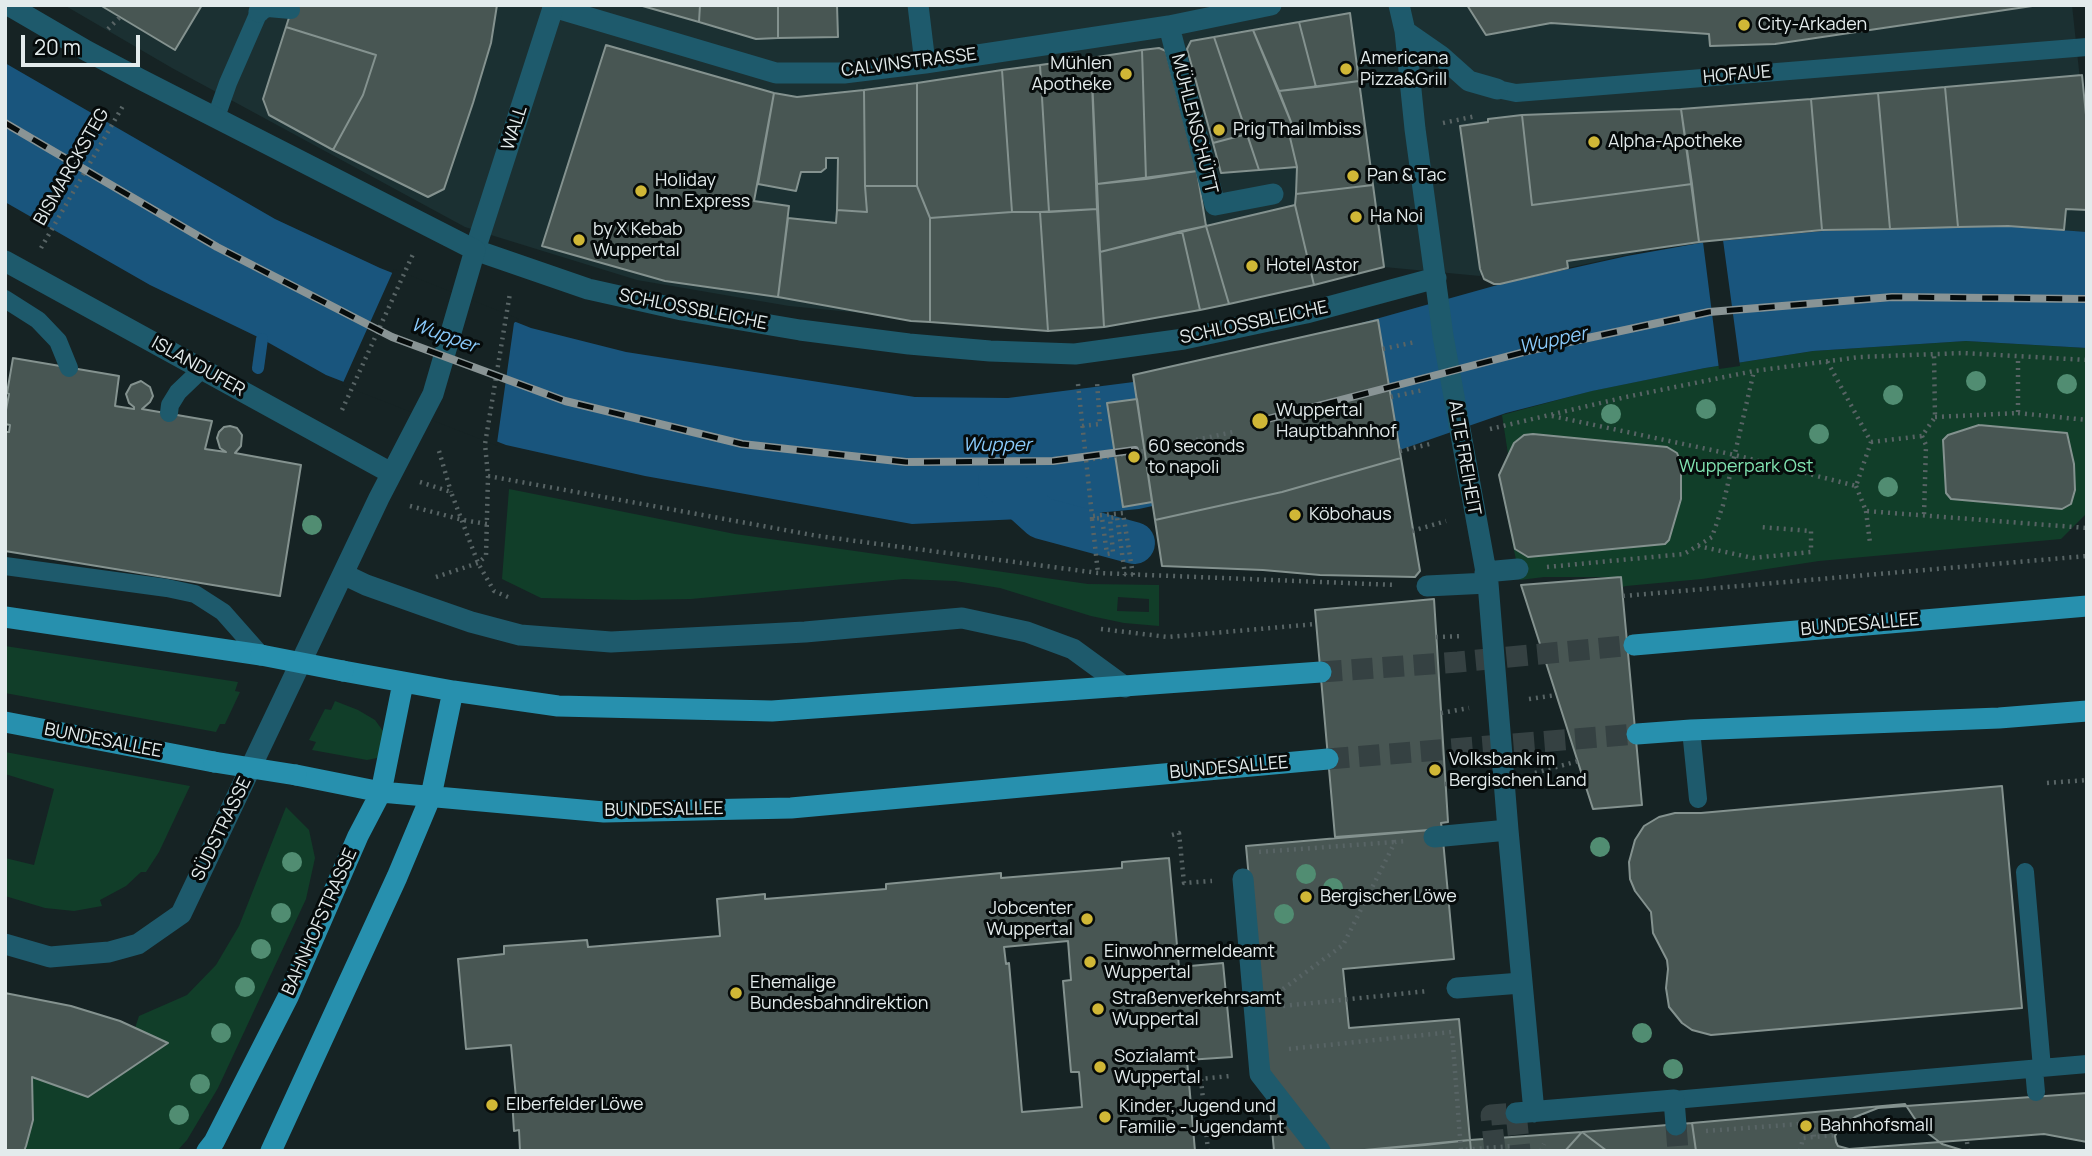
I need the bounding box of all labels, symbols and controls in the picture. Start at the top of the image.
place label: City-Arkaden [1758,14,1867,36]
marker: City-Arkaden [1736,17,1752,33]
scale bar [24,21,144,65]
text: 20 m [34,33,81,61]
street label: CALVINSTRASSE [840,44,978,82]
place label: Americana Pizza&Grill [1360,48,1448,90]
street label: MÜHLENSCHÜTT [1166,52,1222,196]
place label: Mühlen Apotheke [1032,53,1112,96]
marker: Americana Pizza&Grill [1338,61,1354,77]
street label: HOFAUE [1702,61,1772,89]
marker: Mühlen Apotheke [1118,66,1134,82]
street label: WALL [498,103,532,153]
street label: BISMARCKSTEG [30,105,114,229]
place label: Prig Thai Imbiss [1233,119,1361,141]
marker: Prig Thai Imbiss [1211,122,1227,138]
place label: Alpha-Apotheke [1608,131,1743,153]
marker: Alpha-Apotheke [1586,134,1602,150]
place label: Pan & Tac [1367,165,1447,187]
marker: Pan & Tac [1345,168,1361,184]
place label: Holiday Inn Express [655,170,750,212]
marker: Holiday Inn Express [633,183,649,199]
place label: Ha Noi [1370,206,1423,228]
marker: Ha Noi [1348,209,1364,225]
place label: by X Kebab Wuppertal [593,219,683,262]
marker: by X Kebab Wuppertal [571,232,587,248]
place label: Hotel Astor [1266,255,1359,277]
marker: Hotel Astor [1244,258,1260,274]
street label: SCHLOSSBLEICHE [617,285,769,335]
street label: SCHLOSSBLEICHE [1178,297,1330,349]
water label: Wupper [408,313,480,359]
water label: Wupper [1517,323,1589,359]
street label: ISLANDUFER [147,332,249,402]
street label: ALTE FREIHEIT [1443,399,1485,517]
place label: Wuppertal Hauptbahnhof [1276,400,1397,442]
marker: Wuppertal Hauptbahnhof [1250,411,1270,431]
water label: Wupper [963,435,1031,457]
place label: 60 seconds to napoli [1148,436,1245,478]
marker: 60 seconds to napoli [1126,449,1142,465]
park label: Wupperpark Ost [1679,456,1813,478]
place label: Köbohaus [1309,504,1392,526]
marker: Köbohaus [1287,507,1303,523]
street label: BUNDESALLEE [1800,609,1920,641]
street label: BUNDESALLEE [42,719,164,763]
place label: Volksbank im Bergischen Land [1449,749,1587,792]
street label: BUNDESALLEE [1169,752,1289,784]
marker: Volksbank im Bergischen Land [1427,762,1443,778]
street label: SÜDSTRASSE [188,774,256,884]
street label: BUNDESALLEE [604,798,724,822]
street label: BAHNHOFSTRASSE [278,845,362,999]
place label: Bergischer Löwe [1320,886,1457,908]
marker: Bergischer Löwe [1298,889,1314,905]
place label: Jobcenter Wuppertal [986,898,1073,940]
marker: Jobcenter Wuppertal [1079,911,1095,927]
place label: Einwohnermeldeamt Wuppertal [1104,941,1275,984]
marker: Einwohnermeldeamt Wuppertal [1082,954,1098,970]
place label: Ehemalige Bundesbahndirektion [750,972,928,1014]
marker: Ehemalige Bundesbahndirektion [728,985,744,1001]
place label: Straßenverkehrsamt Wuppertal [1112,988,1282,1030]
marker: Straßenverkehrsamt Wuppertal [1090,1001,1106,1017]
place label: Sozialamt Wuppertal [1114,1046,1201,1088]
marker: Sozialamt Wuppertal [1092,1059,1108,1075]
place label: Elberfelder Löwe [506,1094,644,1116]
place label: Kinder, Jugend und Familie - Jugendamt [1119,1096,1285,1138]
marker: Elberfelder Löwe [484,1097,500,1113]
marker: Kinder, Jugend und Familie - Jugendamt [1097,1109,1113,1125]
place label: Bahnhofsmall [1820,1115,1933,1137]
marker: Bahnhofsmall [1798,1118,1814,1134]

